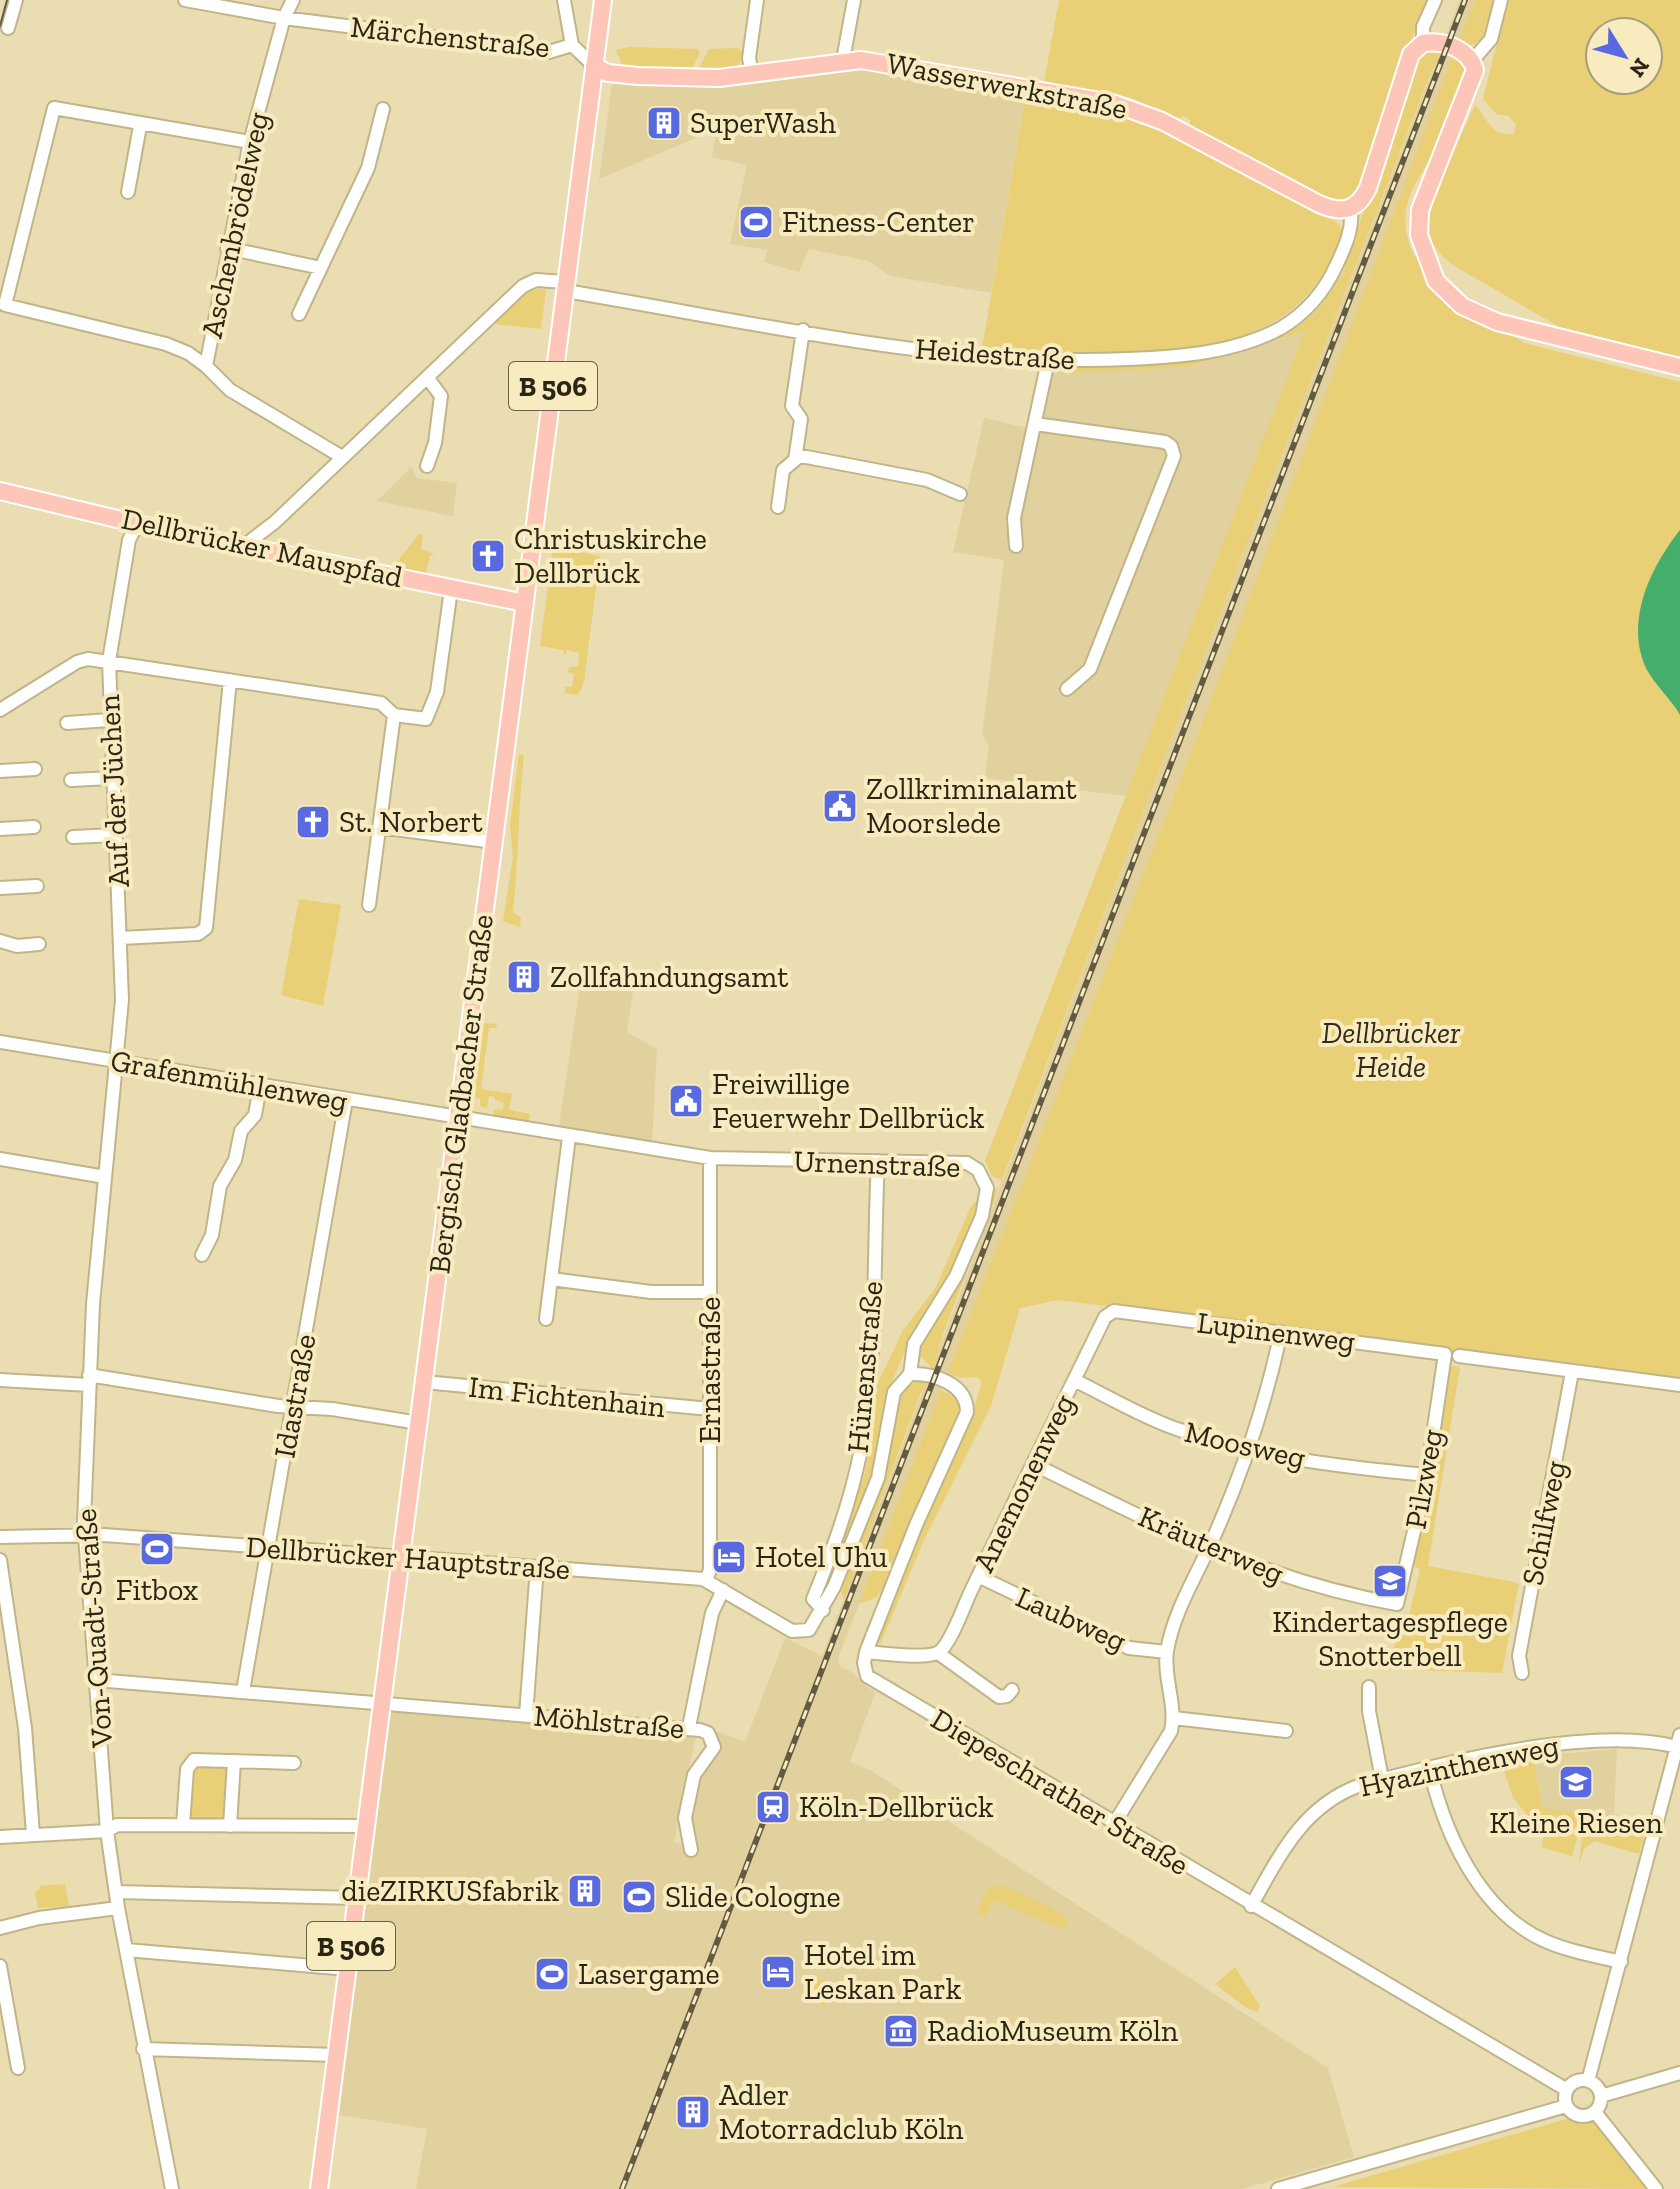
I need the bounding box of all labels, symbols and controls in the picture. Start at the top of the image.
street label: Märchenstraße [349,9,551,65]
north arrow [1584,16,1664,96]
street label: Wasserwerkstraße [884,45,1130,127]
text: N [1624,53,1655,83]
building icon: SuperWash [645,104,683,142]
place label: SuperWash [690,105,836,141]
street label: Aschenbrödelweg [193,109,277,341]
sports icon: Fitness-Center [737,203,775,241]
place label: Fitness-Center [782,204,975,240]
street label: Heidestraße [914,330,1076,378]
road number: B 506 [509,362,597,410]
street label: Dellbrücker Mauspfad [118,501,406,595]
place label: Christuskirche Dellbrück [514,521,707,591]
church icon: Christuskirche Dellbrück [469,537,507,575]
street label: Auf der Jüchen [91,694,137,888]
place label: Zollkriminalamt Moorslede [866,771,1077,841]
public building icon: Zollkriminalamt Moorslede [821,787,859,825]
church icon: St. Norbert [294,803,332,841]
place label: St. Norbert [339,804,483,840]
street label: Bergisch Gladbacher Straße [421,912,501,1276]
building icon: Zollfahndungsamt [505,958,543,996]
place label: Zollfahndungsamt [550,959,788,995]
park label: Dellbrücker Heide [1322,1015,1461,1085]
street label: Grafenmühlenweg [108,1042,350,1120]
place label: Freiwillige Feuerwehr Dellbrück [712,1066,985,1136]
public building icon: Freiwillige Feuerwehr Dellbrück [667,1082,705,1120]
street label: Urnenstraße [793,1143,961,1185]
street label: Hünenstraße [840,1280,890,1454]
street label: Ernastraße [692,1297,728,1443]
street label: Lupinenweg [1195,1304,1357,1360]
street label: Idastraße [266,1331,324,1461]
street label: Im Fichtenhain [467,1369,667,1425]
street label: Anemonenweg [965,1388,1083,1578]
street label: Moosweg [1181,1414,1309,1476]
street label: Pilzweg [1398,1426,1450,1532]
street label: Schilfweg [1514,1458,1574,1588]
street label: Kräuterweg [1133,1498,1289,1592]
street label: Von-Quadt-Straße [68,1507,120,1750]
street label: Dellbrücker Hauptstraße [245,1529,571,1587]
sports icon: Fitbox [138,1530,176,1568]
hotel icon: Hotel Uhu [710,1538,748,1576]
place label: Hotel Uhu [755,1539,888,1575]
school or university icon: Kindertagespflege Snotterbell [1371,1562,1409,1600]
place label: Fitbox [116,1572,198,1608]
street label: Laubweg [1010,1579,1132,1659]
place label: Kindertagespflege Snotterbell [1272,1604,1508,1674]
street label: Möhlstraße [532,1697,686,1747]
street label: Diepeschrather Straße [925,1701,1195,1883]
street label: Hyazinthenweg [1356,1727,1562,1805]
school or university icon: Kleine Riesen [1557,1763,1595,1801]
station icon: Köln-Dellbrück [754,1788,792,1826]
place label: Köln-Dellbrück [799,1789,994,1825]
place label: Kleine Riesen [1489,1805,1663,1841]
building icon: dieZIRKUSfabrik [566,1872,604,1910]
place label: dieZIRKUSfabrik [341,1873,559,1909]
sports icon: Slide Cologne [620,1878,658,1916]
place label: Slide Cologne [665,1879,841,1915]
road number: B 506 [307,1922,395,1970]
place label: Hotel im Leskan Park [804,1937,962,2007]
hotel icon: Hotel im Leskan Park [759,1953,797,1991]
sports icon: Lasergame [533,1955,571,1993]
place label: Lasergame [578,1956,720,1992]
museum icon: RadioMuseum Köln [882,2012,920,2050]
place label: RadioMuseum Köln [927,2013,1178,2049]
place label: Adler Motorradclub Köln [719,2077,964,2147]
building icon: Adler Motorradclub Köln [674,2093,712,2131]

